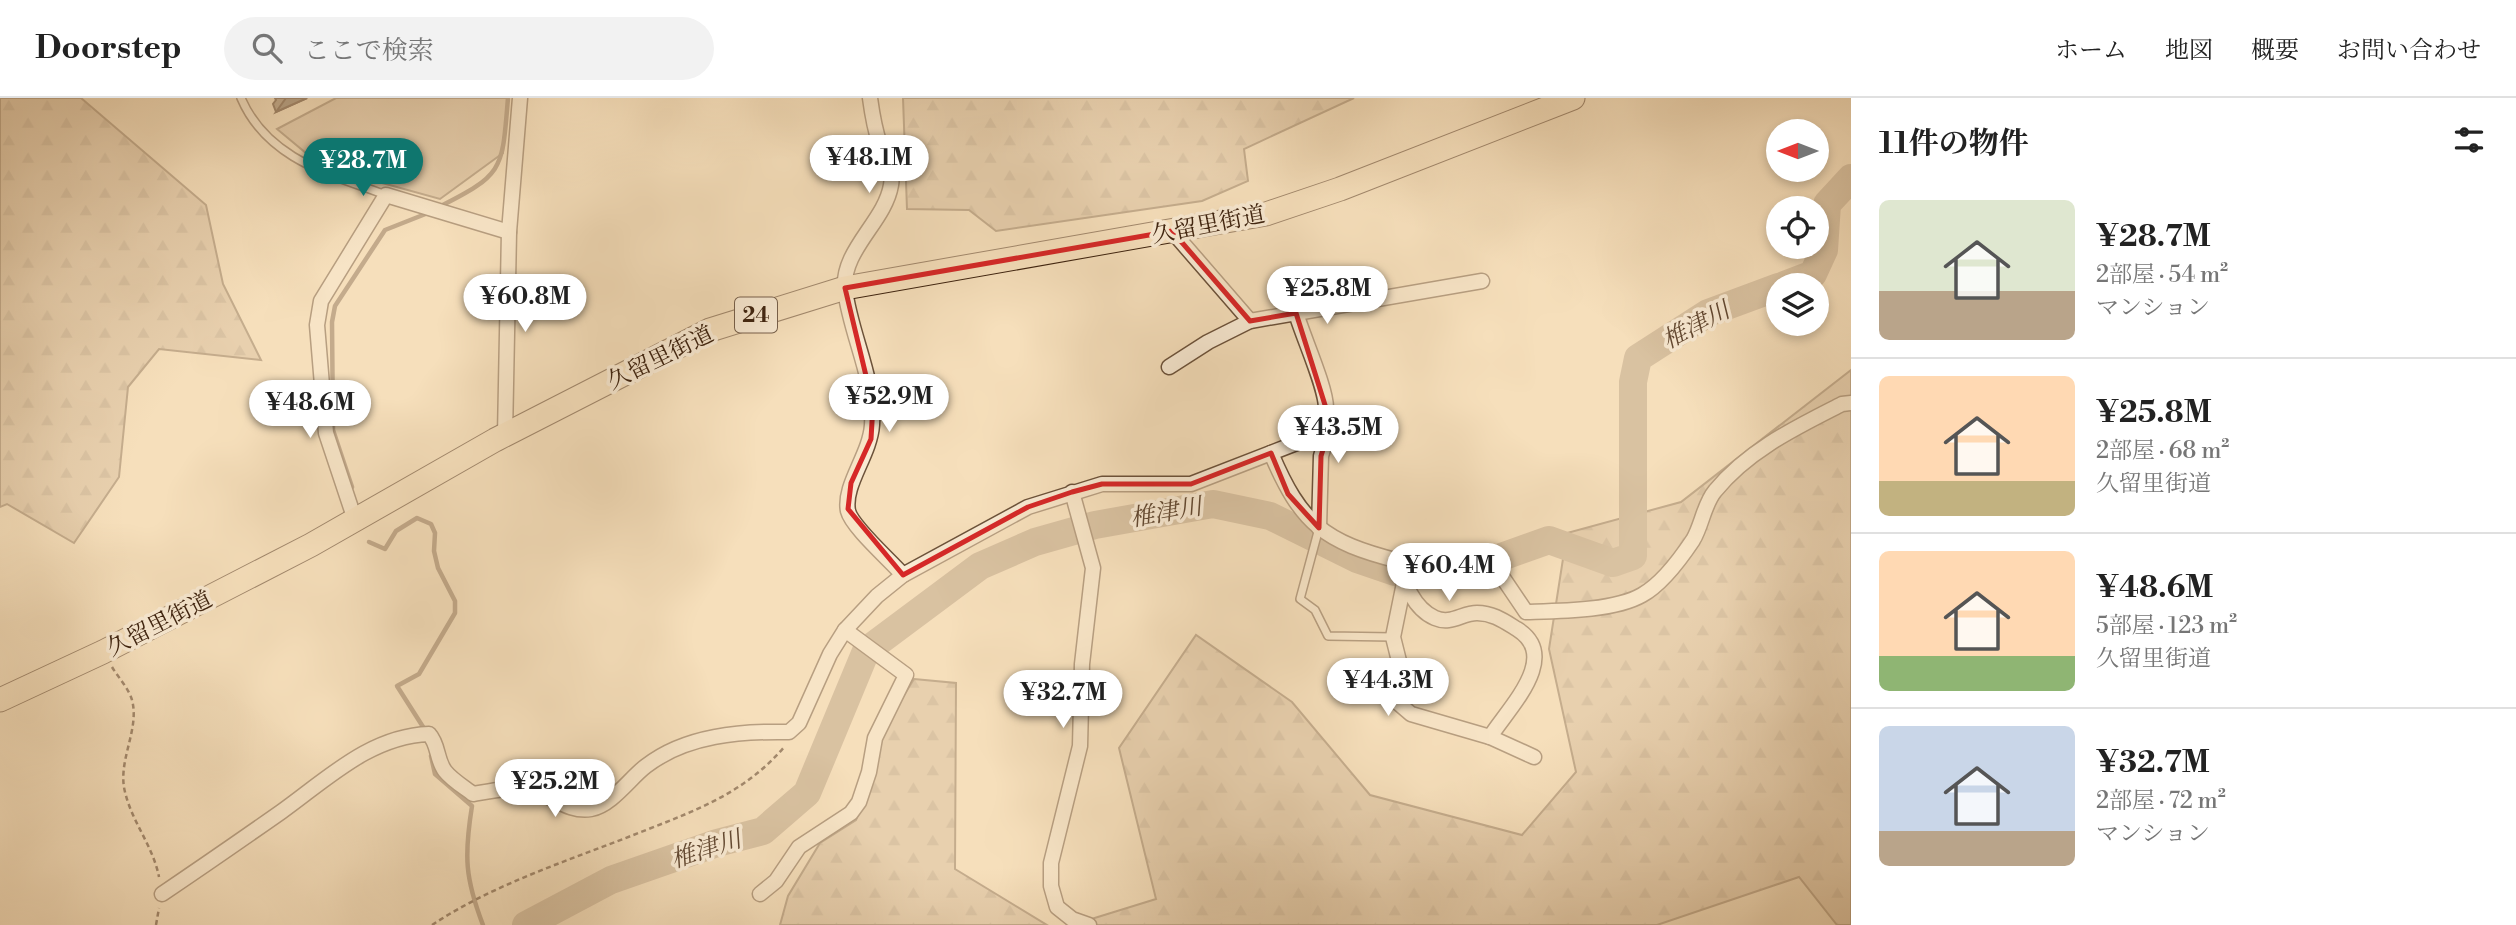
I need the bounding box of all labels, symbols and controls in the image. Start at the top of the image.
search box [224,17,714,80]
text: Doorstep [35,28,182,69]
icon: search [248,29,286,67]
text: ここで検索 [304,35,434,67]
text: ホーム [2055,36,2127,66]
text: 地図 [2165,36,2213,66]
text: 概要 [2251,36,2299,66]
text: お問い合わせ [2337,36,2481,66]
north arrow [1766,119,1829,182]
map controls [1766,119,1829,336]
icon: filters [2450,121,2488,159]
text: 11件の物件 [1879,125,2029,163]
pin: ¥48.1M [812,136,926,195]
pin: ¥28.7M [306,139,420,198]
text: ¥48.1M [826,144,912,172]
text: ¥28.7M [319,147,407,175]
button: locate [1766,196,1829,259]
street label: 久留里街道 [1149,200,1267,250]
text: ¥28.7M [2096,218,2211,256]
icon: home [1935,228,2019,312]
text: 2部屋 · 54 m² [2096,261,2228,289]
pin: ¥25.8M [1270,266,1384,326]
button: layers [1766,273,1829,336]
pin: ¥60.8M [468,274,582,334]
text: ¥25.8M [1283,275,1371,303]
text: ¥60.8M [479,283,571,311]
water label: 椎津川 [1658,294,1738,356]
text: マンション [2096,294,2210,322]
road number: 24 [735,298,777,332]
street label: 久留里街道 [603,320,718,396]
pin: ¥52.9M [832,374,946,434]
pin: ¥48.6M [253,380,367,440]
text: ¥52.9M [845,383,933,411]
text: ¥48.6M [265,389,355,417]
text: ¥25.8M [2096,394,2211,432]
icon: home [1935,404,2019,488]
pin: ¥43.5M [1281,406,1395,465]
text: ¥43.5M [1294,414,1382,442]
text: 2部屋 · 68 m² [2096,437,2229,465]
text: 久留里街道 [2096,470,2211,498]
water label: 椎津川 [1128,491,1207,534]
pin: ¥60.4M [1392,544,1506,603]
text: ¥60.4M [1403,552,1495,580]
text: ¥48.6M [2096,569,2213,607]
icon: home [1935,579,2019,663]
street label: 久留里街道 [102,585,217,662]
text: 5部屋 · 123 m² [2096,612,2237,640]
text: 久留里街道 [2096,645,2211,673]
pin: ¥44.3M [1331,658,1445,718]
text: ¥44.3M [1343,667,1433,695]
pin: ¥32.7M [1006,670,1120,730]
text: ¥32.7M [1019,679,1107,707]
text: ¥32.7M [2096,744,2210,782]
icon: home [1935,754,2019,838]
pin: ¥25.2M [498,760,612,819]
text: ¥25.2M [511,768,599,796]
text: 2部屋 · 72 m² [2096,787,2226,815]
text: マンション [2096,820,2210,848]
water label: 椎津川 [667,824,748,875]

